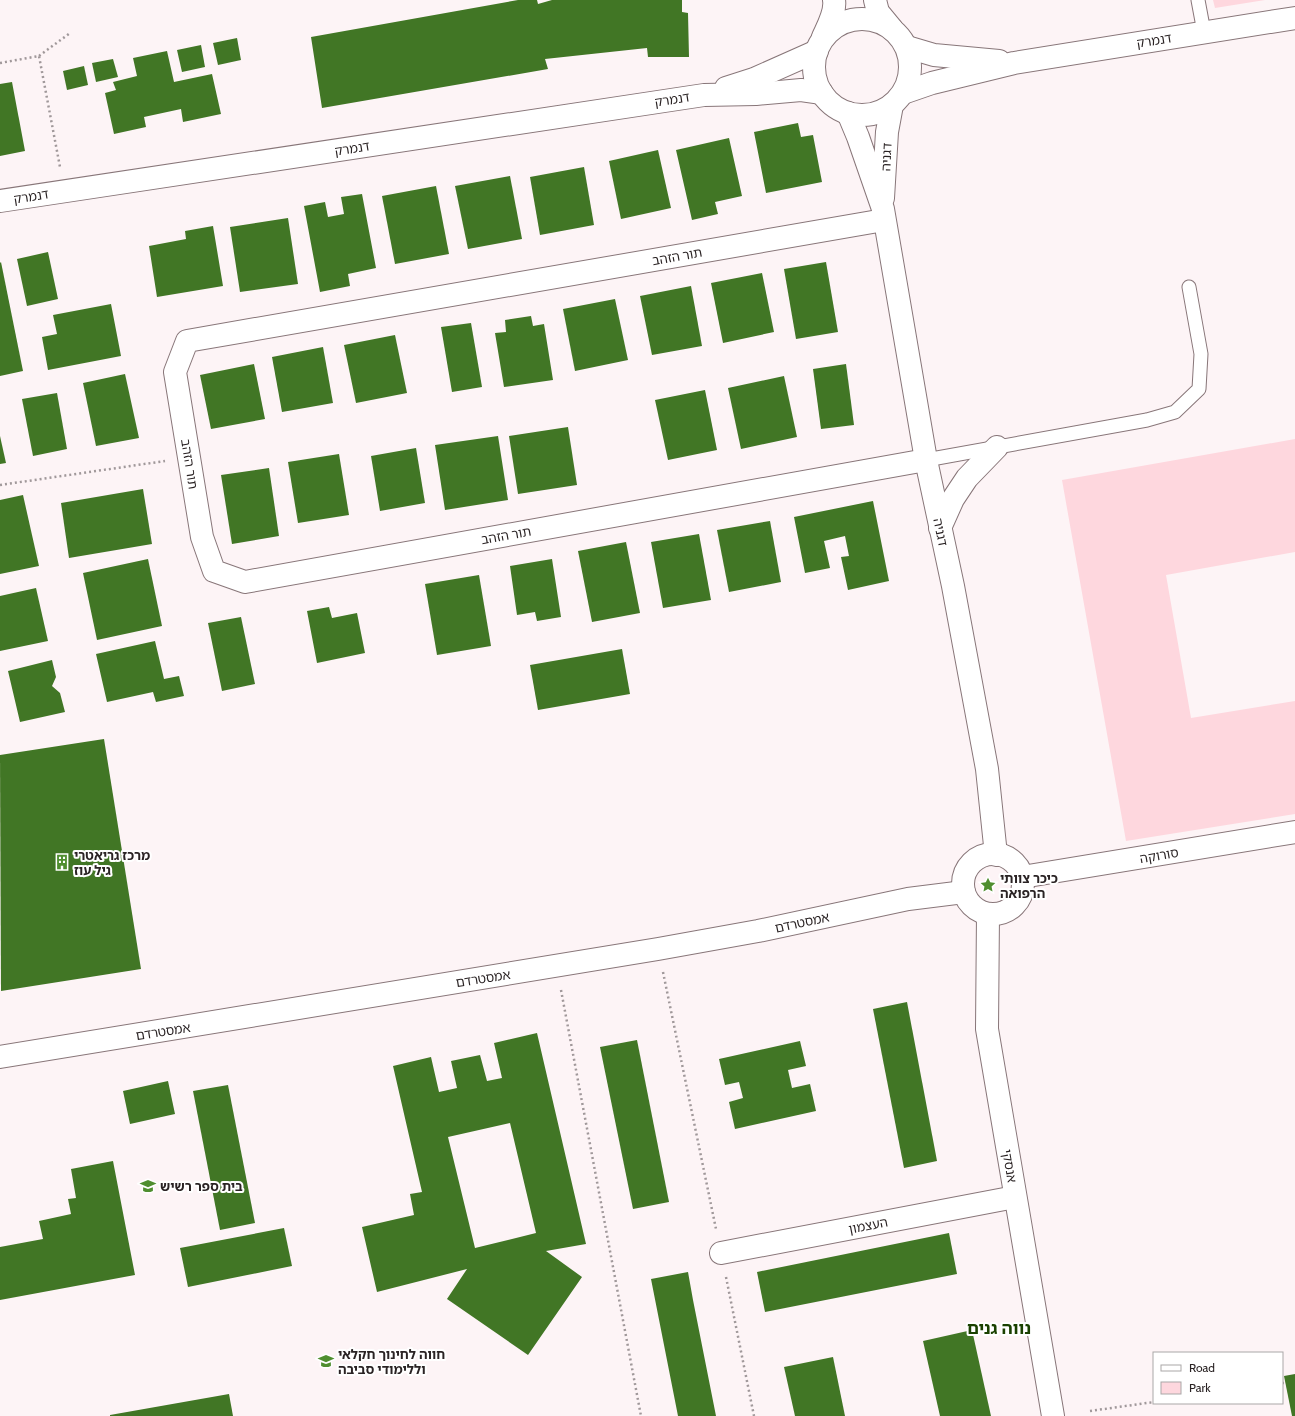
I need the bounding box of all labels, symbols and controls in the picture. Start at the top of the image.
street label: דנמרק [1135,29,1173,51]
street label: דנמרק [653,88,691,110]
street label: דנמרק [333,137,371,159]
street label: דגניה [877,142,895,172]
street label: דנמרק [12,185,50,207]
street label: תור הזהב [651,244,703,268]
street label: תור הזהב [178,438,202,490]
street label: דגניה [930,516,952,548]
street label: תור הזהב [480,523,532,547]
street label: סורוקה [1138,844,1180,866]
place label: מרכז גריאטרי גיל עוז [74,847,150,878]
building icon: מרכז גריאטרי גיל עוז [53,853,71,871]
place label: כיכר צוותי הרפואה [1000,870,1058,901]
place icon: כיכר צוותי הרפואה [979,876,997,894]
street label: אמסטרדם [773,908,831,936]
street label: אמסטרדם [454,966,512,990]
street label: אמסטרדם [134,1019,192,1043]
street label: אנסקי [999,1148,1021,1184]
school or university icon: בית ספר רשיש [139,1177,157,1195]
place label: בית ספר רשיש [160,1178,243,1194]
street label: העצמון [847,1213,889,1237]
district label: נווה גנים [967,1318,1031,1338]
place label: חווה לחינוך חקלאי וללימודי סביבה [338,1346,445,1377]
school or university icon: חווה לחינוך חקלאי וללימודי סביבה [317,1352,335,1370]
legend [1153,1352,1283,1404]
text: Road [1189,1360,1215,1375]
text: Park [1189,1380,1211,1395]

